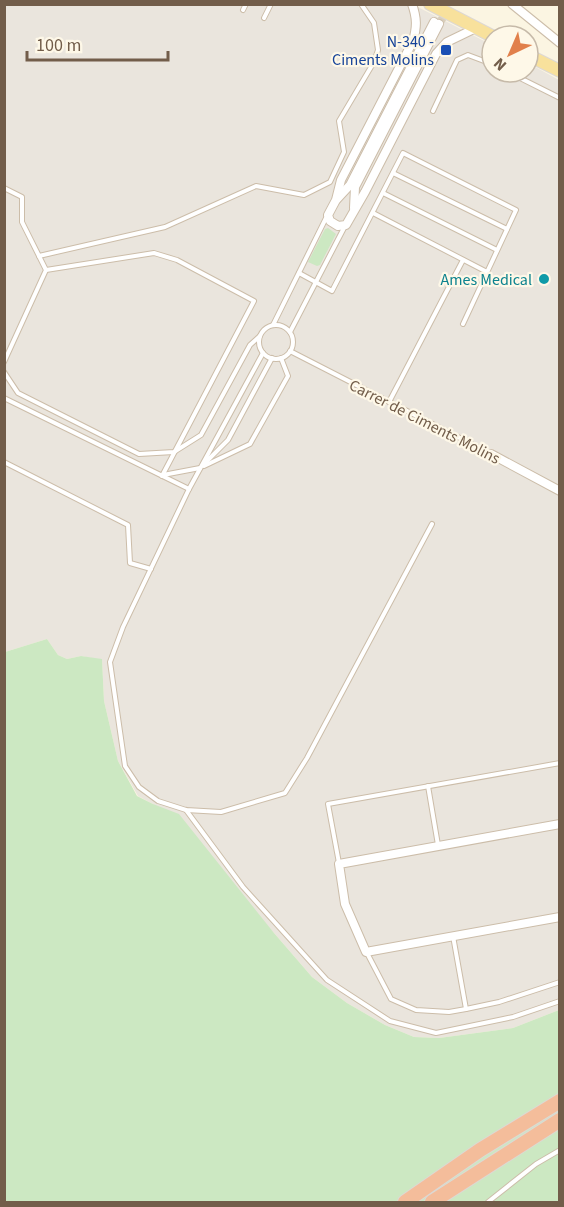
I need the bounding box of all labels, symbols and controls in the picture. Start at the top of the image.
scale bar [27,24,168,62]
north arrow [480,24,540,84]
place label: N-340 - Ciments Molins [332,31,434,71]
text: 100 m [36,33,81,58]
marker: N-340 - Ciments Molins [439,43,453,57]
text: N [489,52,512,76]
place label: Ames Medical [441,269,532,291]
marker: Ames Medical [537,272,551,286]
street label: Carrer de Ciments Molins [345,374,504,470]

